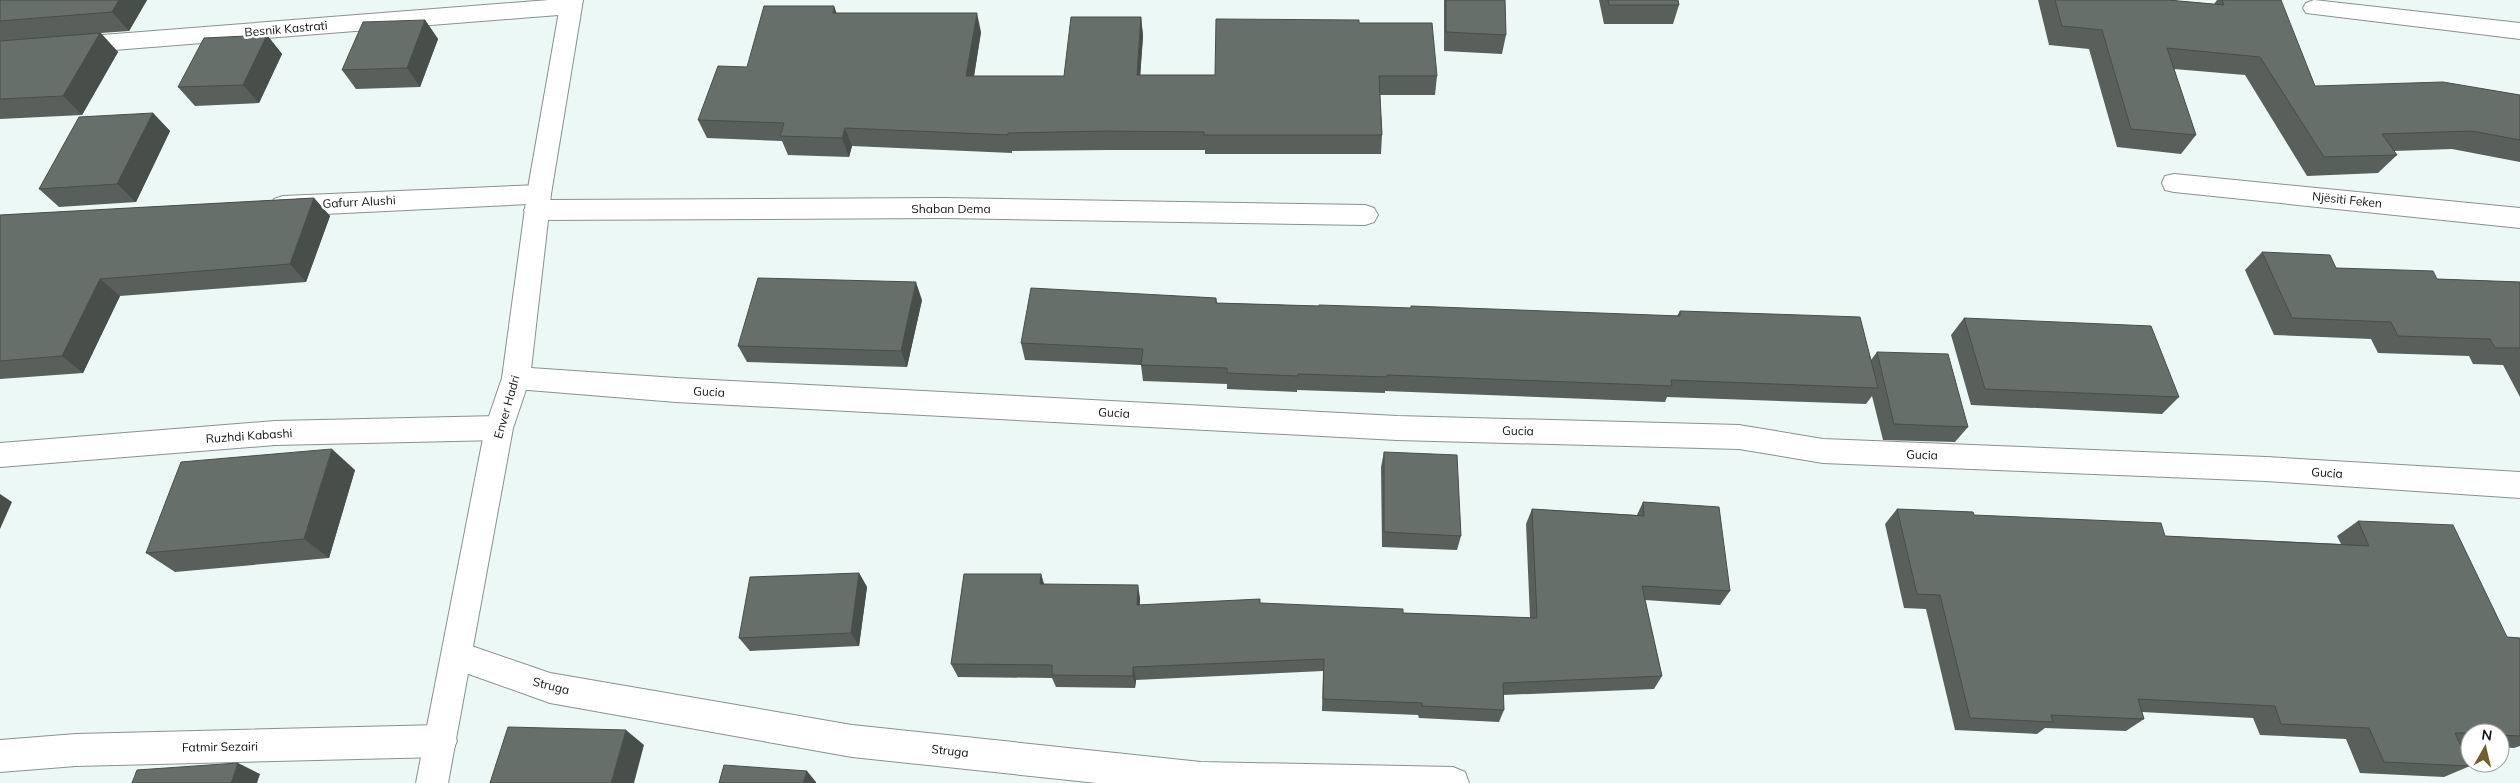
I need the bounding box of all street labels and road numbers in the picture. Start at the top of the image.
street label: Besnik Kastrati [244,17,328,40]
street label: Njësiti Feken [2311,188,2383,211]
street label: Gafurr Alushi [322,192,396,211]
street label: Shaban Dema [911,201,991,216]
street label: Enver Hadri [490,373,523,440]
street label: Gucia [693,383,725,400]
street label: Gucia [1098,404,1130,421]
street label: Gucia [1502,423,1534,438]
street label: Ruzhdi Kabashi [205,425,293,446]
street label: Gucia [1906,446,1938,463]
street label: Gucia [2311,464,2343,481]
street label: Struga [531,674,571,697]
street label: Fatmir Sezairi [182,738,258,755]
street label: Struga [931,741,969,760]

